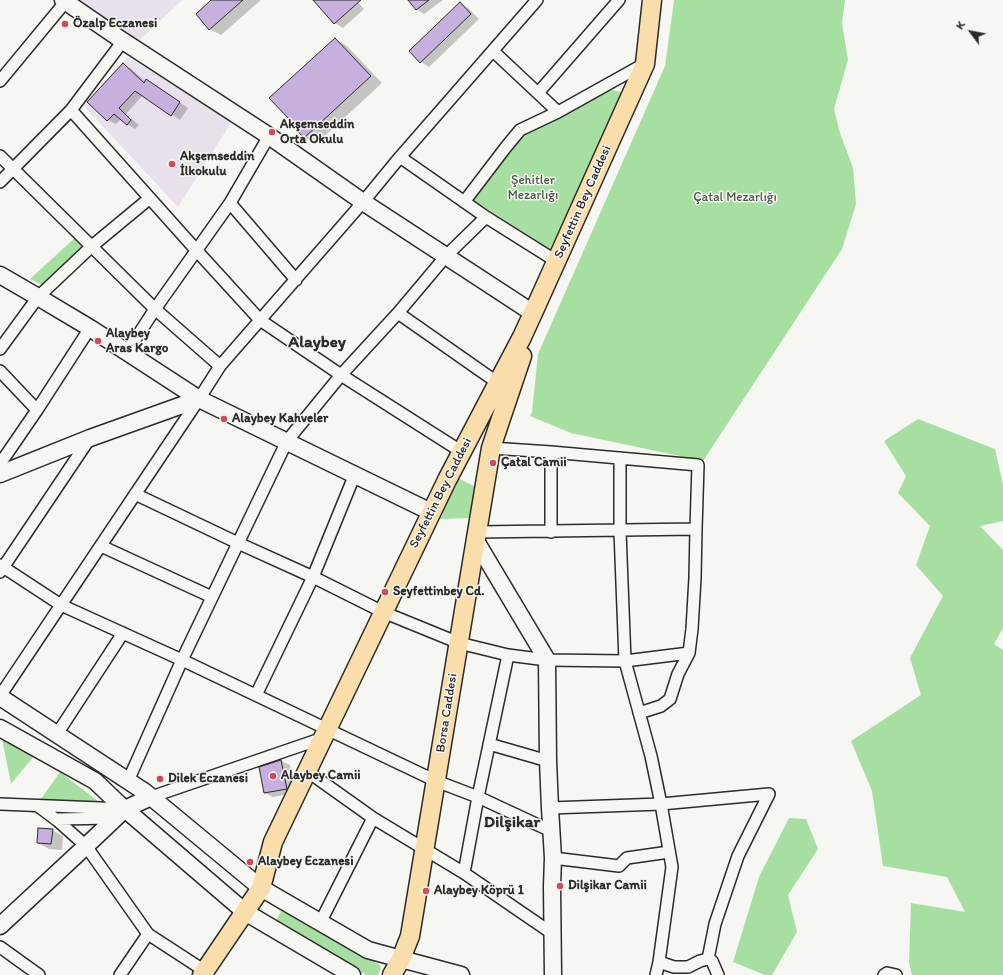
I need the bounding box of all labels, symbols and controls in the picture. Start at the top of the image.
north arrow [951,12,991,52]
place label: Özalp Eczanesi [73,16,157,32]
marker: Özalp Eczanesi [60,19,70,29]
text: K [953,19,968,32]
place label: Akşemseddin Orta Okulu [280,117,354,148]
marker: Akşemseddin Orta Okulu [267,127,277,137]
street label: Seyfettin Bey Caddesi [551,143,615,261]
place label: Akşemseddin İlkokulu [180,149,254,180]
marker: Akşemseddin İlkokulu [167,159,177,169]
park label: Şehitler Mezarlığı [508,173,558,204]
park label: Çatal Mezarlığı [693,190,777,206]
place label: Alaybey Aras Kargo [106,326,168,357]
district label: Alaybey [288,333,346,353]
marker: Alaybey Aras Kargo [93,336,103,346]
place label: Alaybey Kahveler [232,411,328,427]
marker: Alaybey Kahveler [219,414,229,424]
street label: Seyfettin Bey Caddesi [406,435,476,551]
place label: Çatal Camii [501,455,567,471]
marker: Çatal Camii [488,458,498,468]
place label: Seyfettinbey Cd. [393,584,484,600]
marker: Seyfettinbey Cd. [380,587,390,597]
street label: Borsa Caddesi [433,672,461,754]
place label: Alaybey Camii [281,768,361,784]
place label: Dilek Eczanesi [168,771,248,787]
marker: Alaybey Camii [268,771,278,781]
marker: Dilek Eczanesi [155,774,165,784]
district label: Dilşikar [484,813,540,833]
place label: Alaybey Eczanesi [258,854,353,870]
marker: Alaybey Eczanesi [245,857,255,867]
place label: Dilşikar Camii [568,878,647,894]
marker: Dilşikar Camii [555,881,565,891]
place label: Alaybey Köprü 1 [434,883,524,899]
marker: Alaybey Köprü 1 [421,886,431,896]

